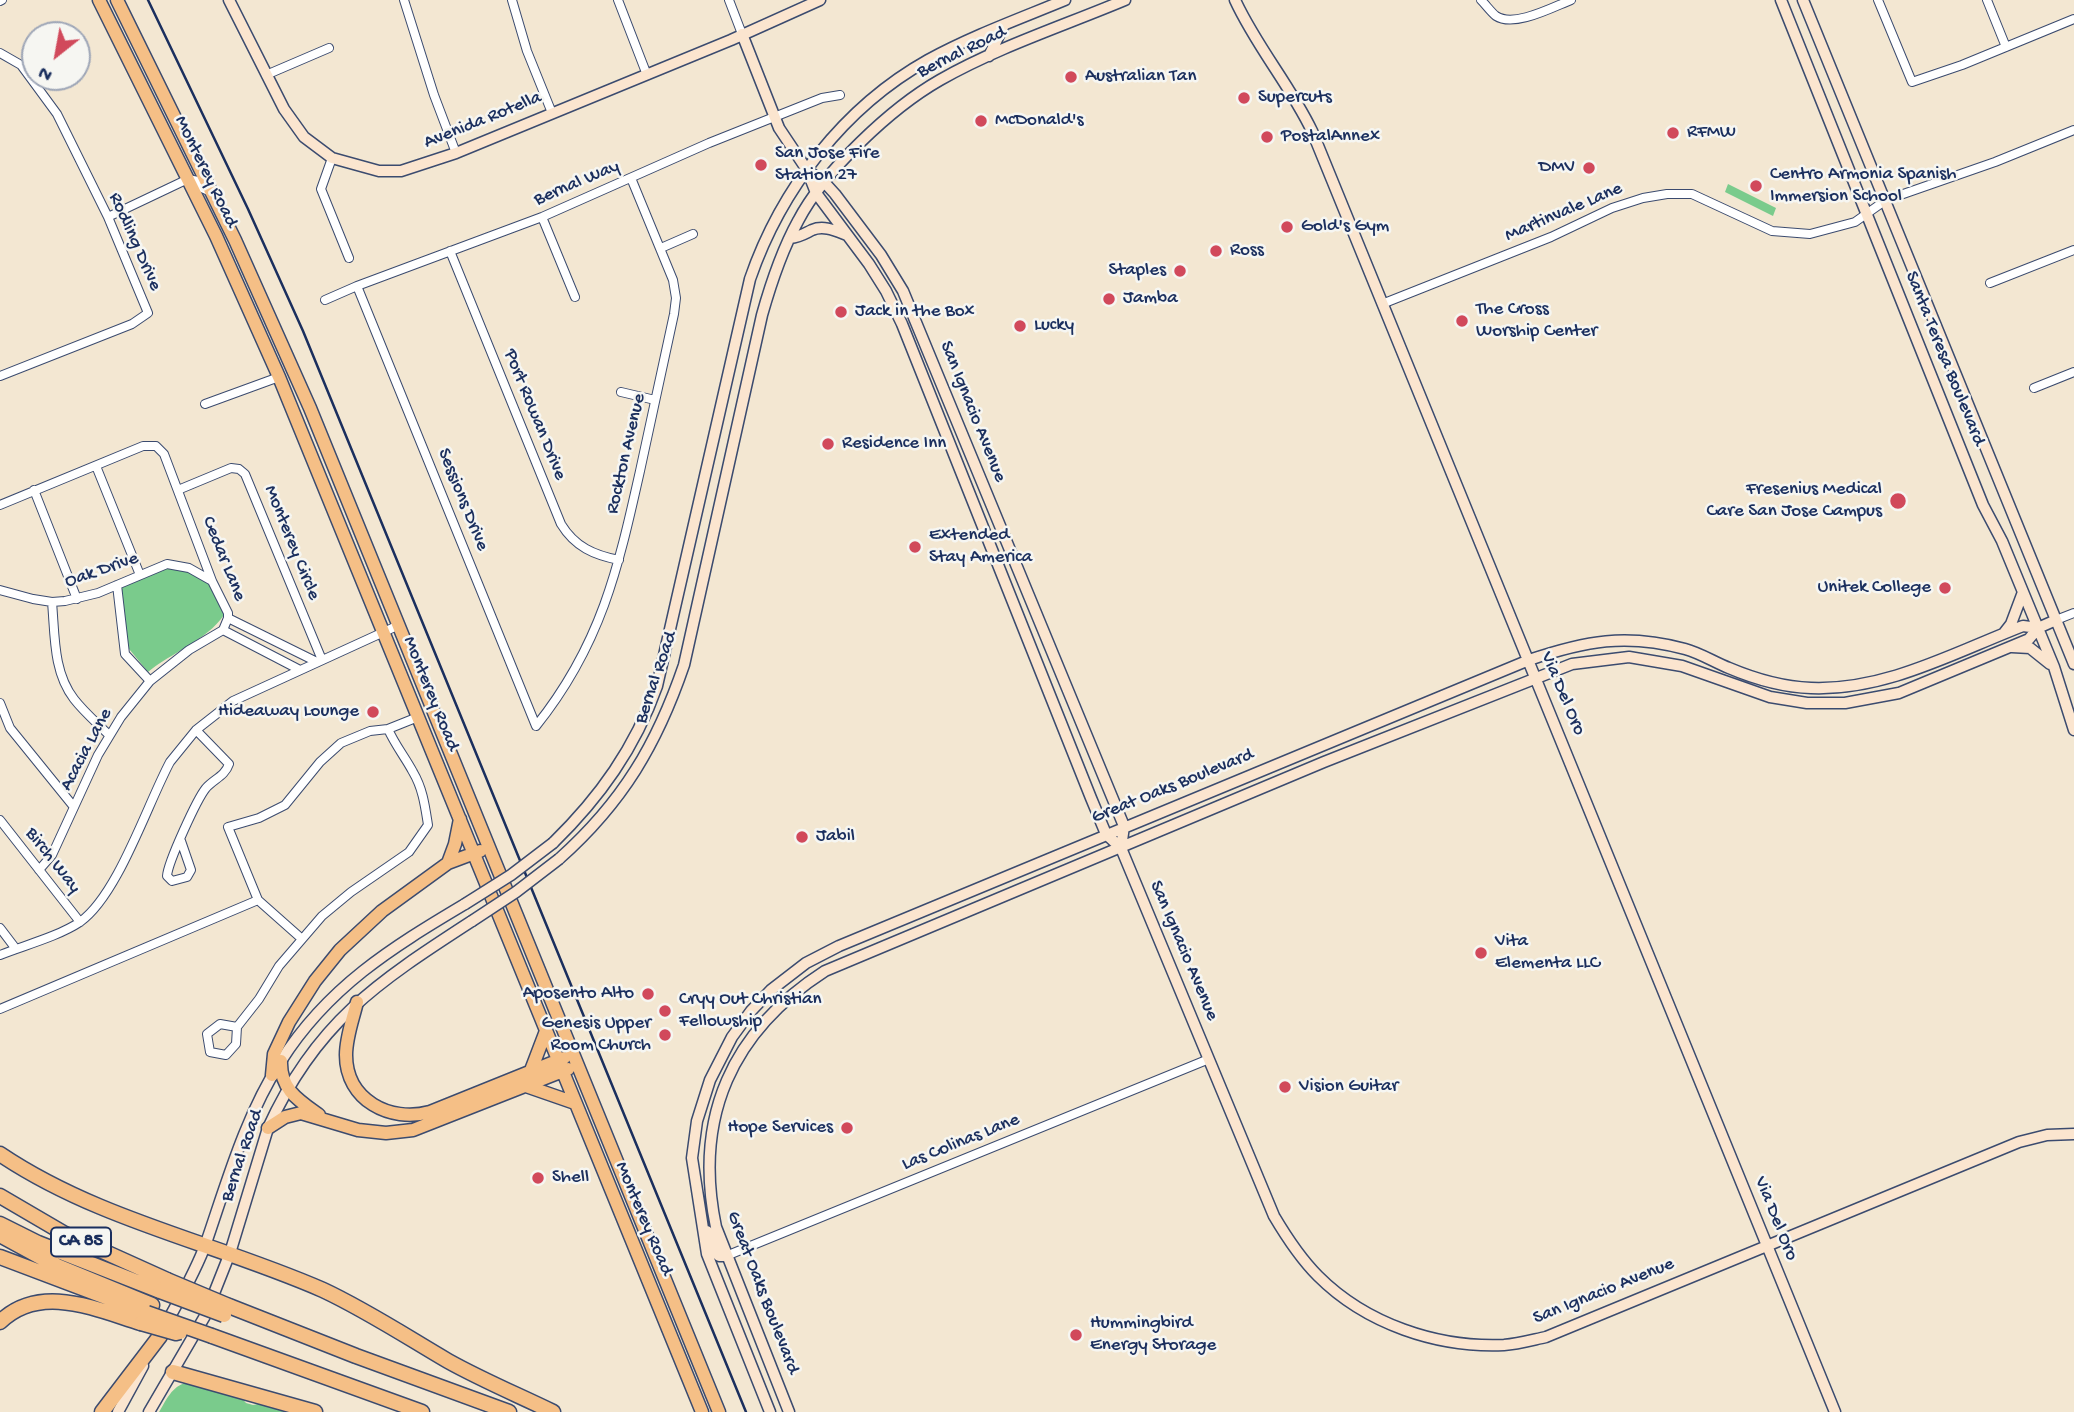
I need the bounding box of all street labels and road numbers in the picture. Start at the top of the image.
street label: Bernal Road [914,22,1010,84]
street label: Avenida Rotella [421,87,545,155]
street label: Monterey Road [168,112,242,232]
street label: Bernal Way [531,156,623,212]
street label: Martinvale Lane [1502,178,1626,248]
street label: Rodling Drive [102,189,166,295]
street label: Santa Teresa Boulevard [1899,268,1989,450]
street label: San Ignacio Avenue [933,338,1011,486]
street label: Port Rowan Drive [497,346,571,484]
street label: Rockton Avenue [602,391,652,517]
street label: Sessions Drive [431,445,493,555]
street label: Monterey Circle [258,482,324,604]
street label: Cedar Lane [196,513,250,605]
street label: Oak Drive [62,548,142,594]
street label: Bernal Road [631,629,683,727]
street label: Monterey Road [397,633,463,755]
street label: Via Del Oro [1534,649,1590,739]
street label: Acacia Lane [56,705,118,795]
street label: Great Oaks Boulevard [1089,744,1257,830]
street label: Birch Way [19,823,85,899]
street label: San Ignacio Avenue [1143,878,1223,1024]
street label: Bernal Road [217,1107,269,1205]
street label: Las Colinas Lane [899,1109,1023,1177]
street label: Monterey Road [609,1159,677,1279]
street label: Via Del Oro [1748,1174,1802,1264]
street label: Great Oaks Boulevard [720,1208,804,1378]
road number: CA 85 [51,1227,111,1256]
street label: San Ignacio Avenue [1530,1253,1678,1331]

